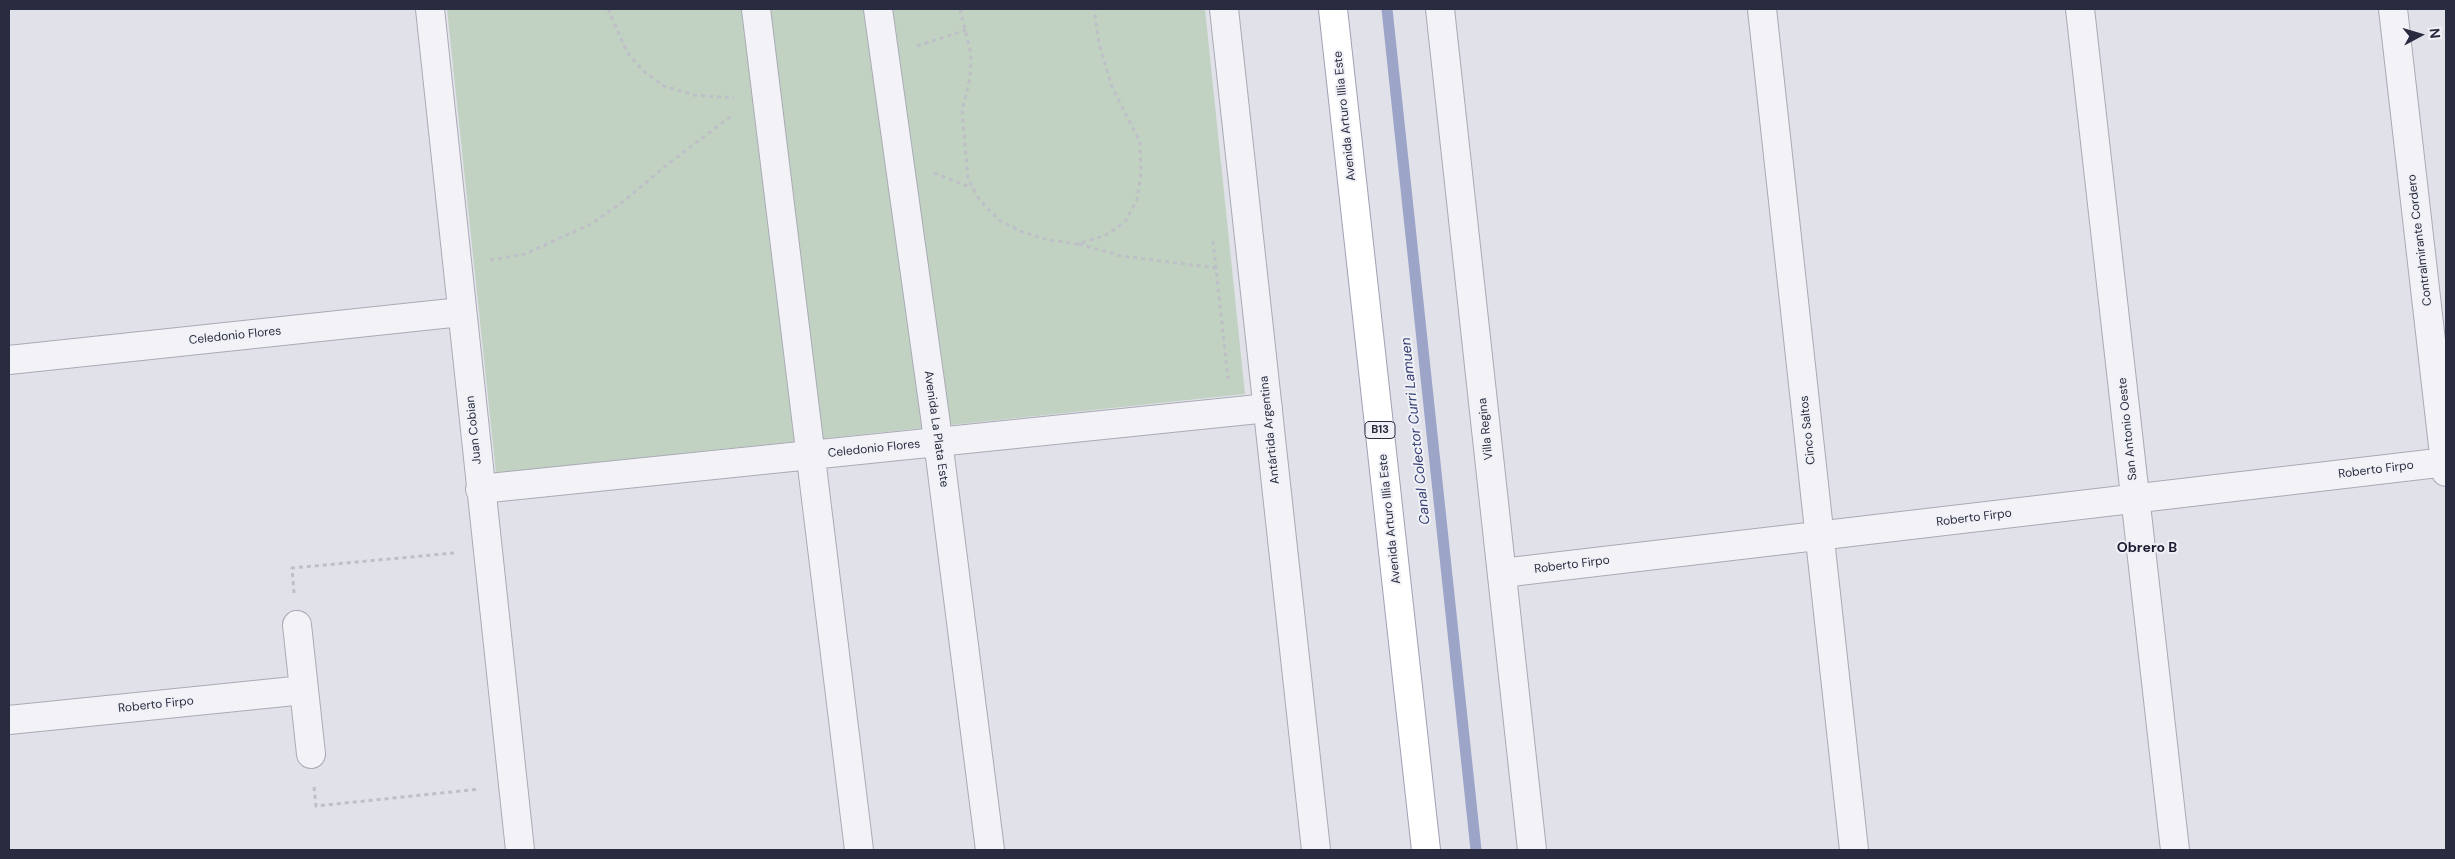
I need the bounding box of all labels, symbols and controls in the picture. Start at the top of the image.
north arrow [2395,10,2445,60]
text: N [2425,27,2444,39]
street label: Avenida Arturo Illia Este [1331,50,1359,182]
street label: Contralmirante Cordero [2405,173,2435,307]
street label: Celedonio Flores [188,324,282,348]
water label: Canal Colector Curri Lamuen [1398,337,1434,525]
street label: Avenida La Plata Este [921,370,951,488]
street label: Antártida Argentina [1257,375,1283,485]
street label: San Antonio Oeste [2115,377,2141,481]
street label: Juan Cobian [463,395,485,465]
street label: Cinco Saltos [1797,395,1819,465]
street label: Villa Regina [1476,397,1496,461]
road number: B13 [1365,422,1395,438]
street label: Celedonio Flores [827,437,921,461]
street label: Avenida Arturo Illia Este [1376,453,1404,585]
street label: Roberto Firpo [2337,458,2415,482]
street label: Roberto Firpo [1935,506,2013,530]
district label: Obrero B [2117,540,2177,556]
street label: Roberto Firpo [1533,553,1611,577]
street label: Roberto Firpo [118,694,194,716]

